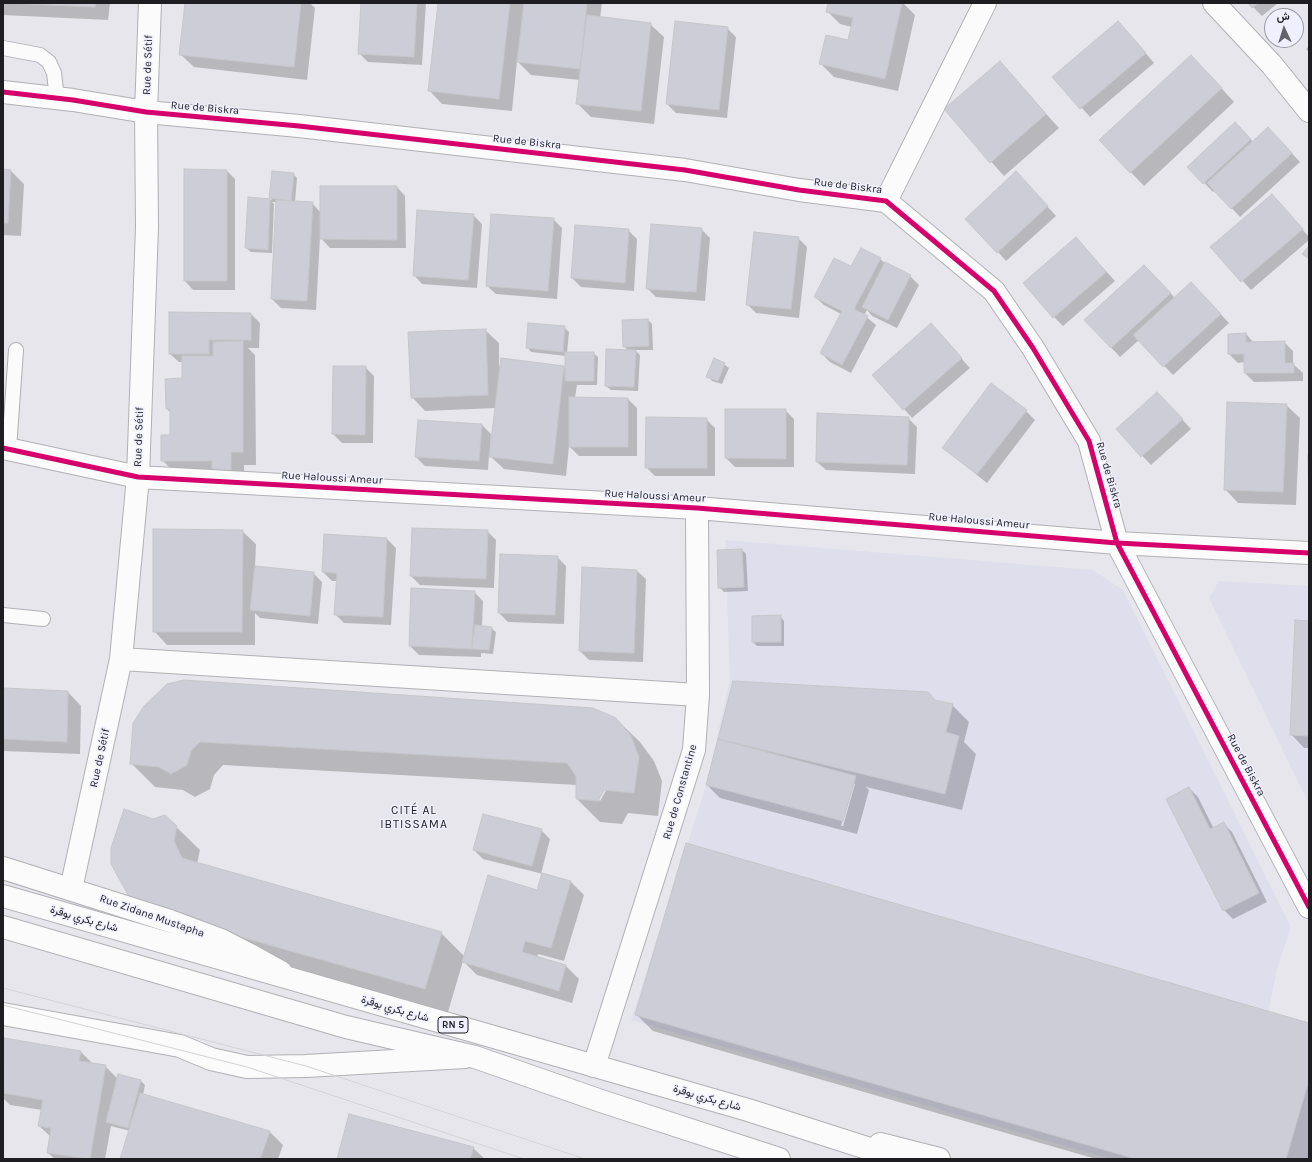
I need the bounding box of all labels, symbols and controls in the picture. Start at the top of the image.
north arrow [1264,8,1304,48]
text: ش [1276,10,1290,23]
street label: Rue de Sétif [140,35,156,95]
street label: Rue de Biskra [170,98,240,118]
street label: Rue de Biskra [492,132,562,152]
street label: Rue de Biskra [813,175,883,197]
street label: Rue de Sétif [131,407,147,467]
street label: Rue de Biskra [1093,440,1125,510]
street label: Rue Haloussi Ameur [281,469,383,487]
street label: Rue Haloussi Ameur [604,487,706,505]
street label: Rue Haloussi Ameur [928,510,1030,532]
street label: Rue de Sétif [87,727,113,789]
street label: Rue de Biskra [1224,732,1268,798]
street label: Rue de Constantine [660,743,700,841]
district label: CITÉ AL IBTISSAMA [380,804,448,832]
street label: Rue Zidane Mustapha [98,892,206,940]
street label: شارع بكري بوقرة [49,903,119,935]
street label: شارع بكري بوقرة [360,993,430,1025]
road number: RN 5 [438,1017,468,1033]
street label: شارع بكري بوقرة [672,1082,742,1114]

